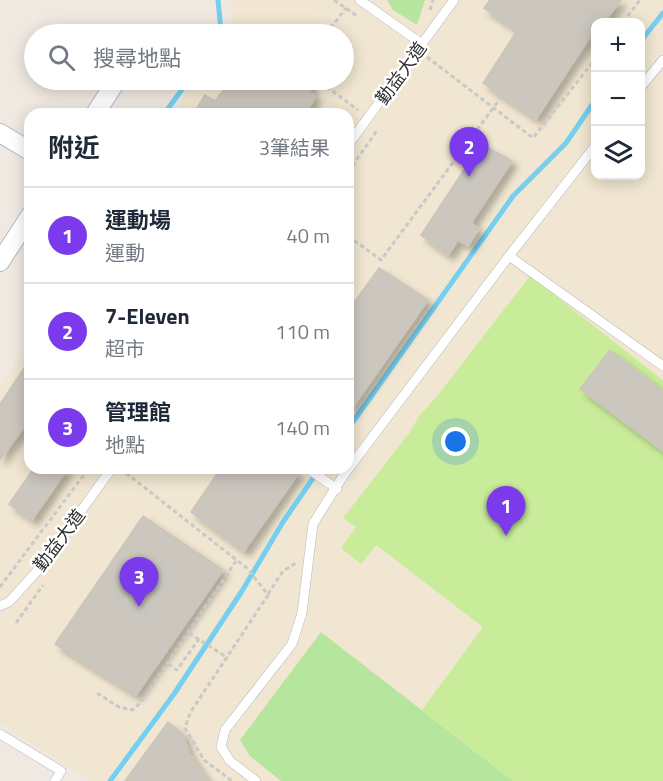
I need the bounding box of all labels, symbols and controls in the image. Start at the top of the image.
map controls [591,18,645,180]
button: + [591,18,645,72]
search box [24,24,354,90]
street label: 勤益大道 [369,36,433,110]
icon: search [45,41,78,74]
text: 搜尋地點 [93,41,181,75]
button: − [591,72,645,126]
button: layers [591,126,645,180]
text: 附近 [48,128,100,167]
pin: 2 [450,128,488,177]
text: 3筆結果 [259,132,330,163]
text: 運動場 [105,203,171,237]
text: 1 [62,220,73,251]
text: 40 m [286,220,330,251]
text: 運動 [105,237,145,268]
text: 7-Eleven [105,299,190,333]
text: 2 [62,316,73,347]
text: 110 m [275,316,330,347]
text: 超市 [105,333,145,364]
text: 管理館 [105,395,171,429]
text: 3 [62,412,73,443]
text: 140 m [275,412,330,443]
your location [441,427,470,456]
text: 地點 [105,429,145,460]
pin: 1 [486,486,526,536]
street label: 勤益大道 [27,503,91,577]
pin: 3 [120,558,158,607]

